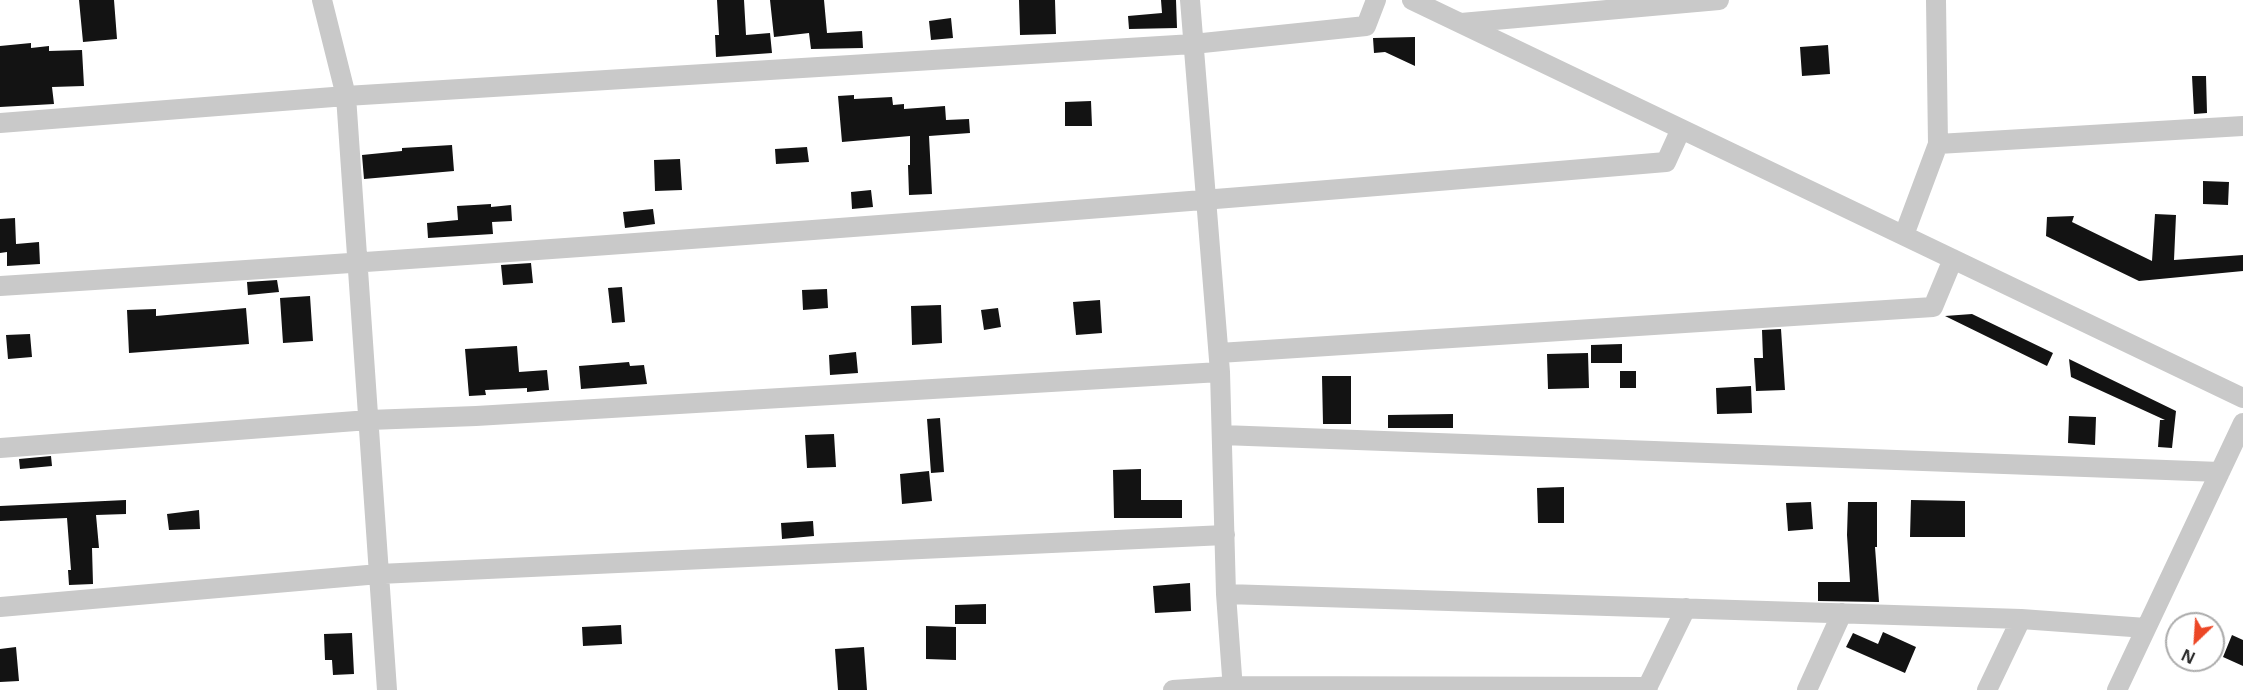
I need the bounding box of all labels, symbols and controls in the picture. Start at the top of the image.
north arrow [2165,612,2225,672]
text: N [2178,644,2199,669]

